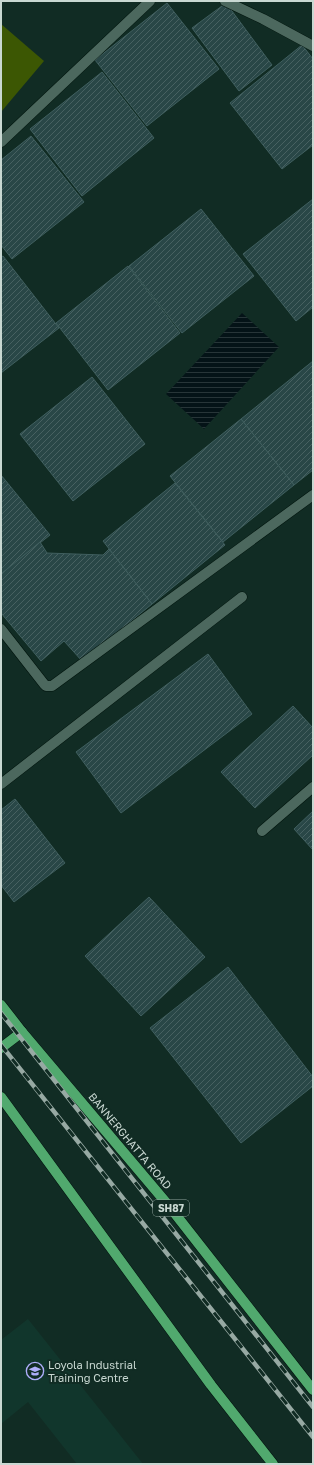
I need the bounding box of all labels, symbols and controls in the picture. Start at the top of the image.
street label: BANNERGHATTA ROAD [86,1090,175,1192]
road number: SH87 [153,1200,189,1216]
place label: Loyola Industrial Training Centre [48,1358,137,1384]
school or university icon: Loyola Industrial Training Centre [25,1361,45,1381]

